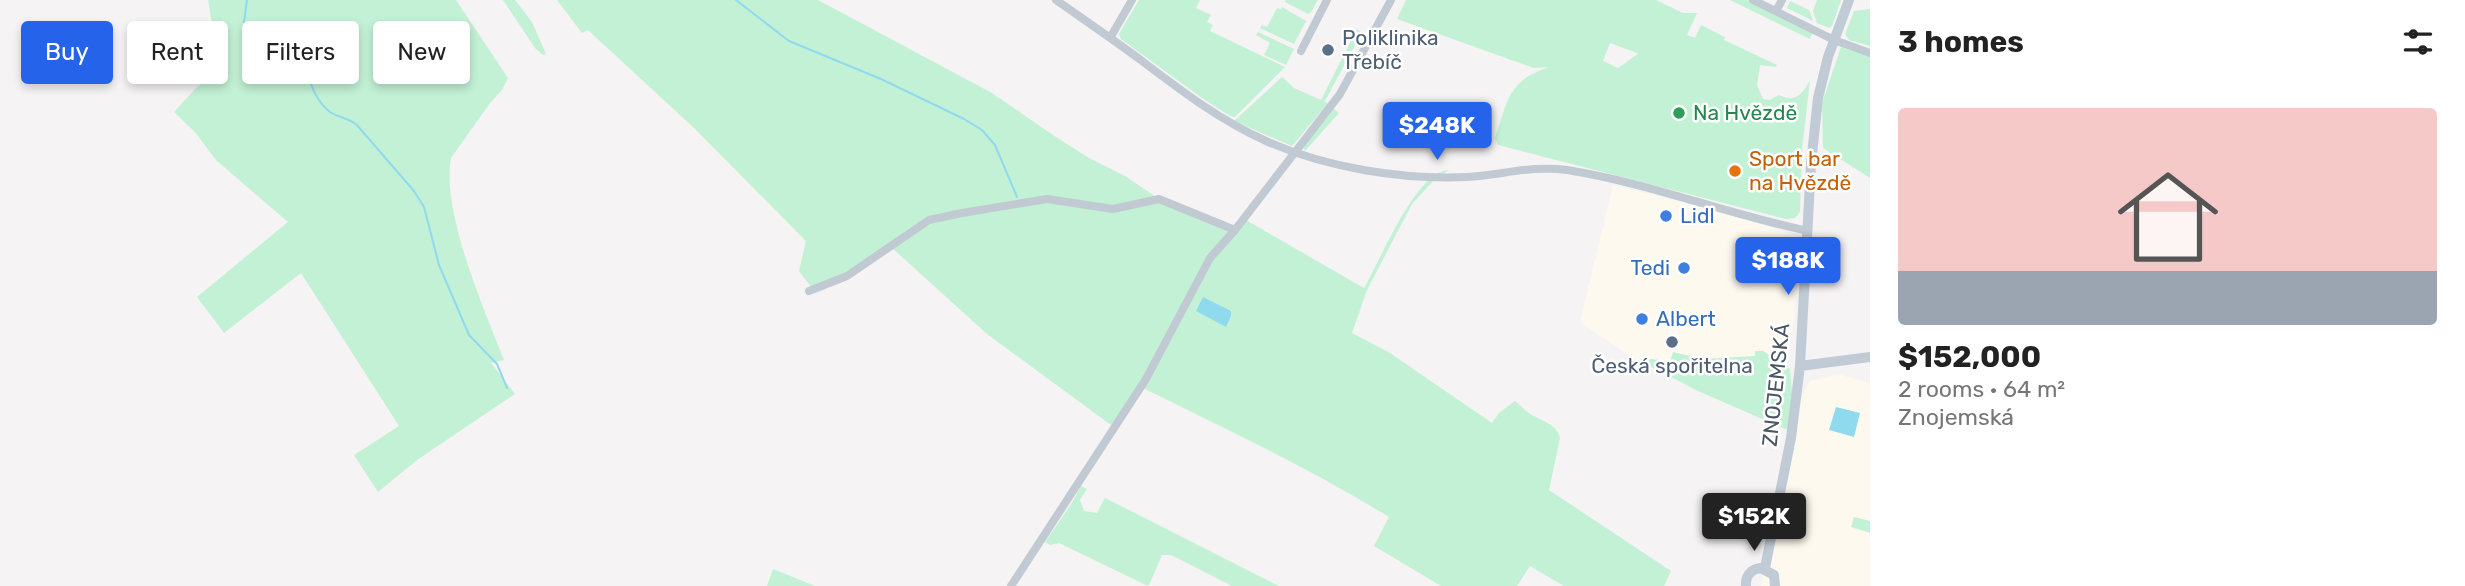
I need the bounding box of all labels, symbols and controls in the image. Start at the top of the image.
chip: Buy [21,21,113,84]
chip: Rent [127,21,228,84]
chip: Filters [242,21,359,84]
chip: New [373,21,470,84]
icon: filters [2399,23,2437,61]
text: 3 homes [1898,24,2024,60]
place label: Poliklinika Třebíč [1342,25,1439,74]
marker: Poliklinika Třebíč [1320,42,1336,58]
place label: Na Hvězdě [1693,100,1797,125]
pin: $248K [1388,102,1486,162]
marker: Na Hvězdě [1671,105,1687,121]
text: $248K [1399,111,1475,139]
place label: Sport bar na Hvězdě [1749,146,1851,195]
icon: home [2105,154,2231,280]
marker: Sport bar na Hvězdě [1727,163,1743,179]
place label: Lidl [1680,203,1715,228]
marker: Lidl [1658,208,1674,224]
pin: $188K [1739,238,1837,297]
text: $188K [1751,246,1825,274]
place label: Tedi [1631,255,1670,280]
marker: Tedi [1676,260,1692,276]
place label: Albert [1656,306,1716,331]
marker: Albert [1634,311,1650,327]
street label: ZNOJEMSKÁ [1757,322,1794,448]
marker: Česká spořitelna [1664,334,1680,350]
text: $152,000 [1898,339,2041,375]
place label: Česká spořitelna [1591,353,1753,378]
text: 2 rooms · 64 m² [1898,375,2065,403]
text: Znojemská [1898,403,2014,431]
pin: $152K [1705,494,1803,553]
text: $152K [1718,502,1790,530]

